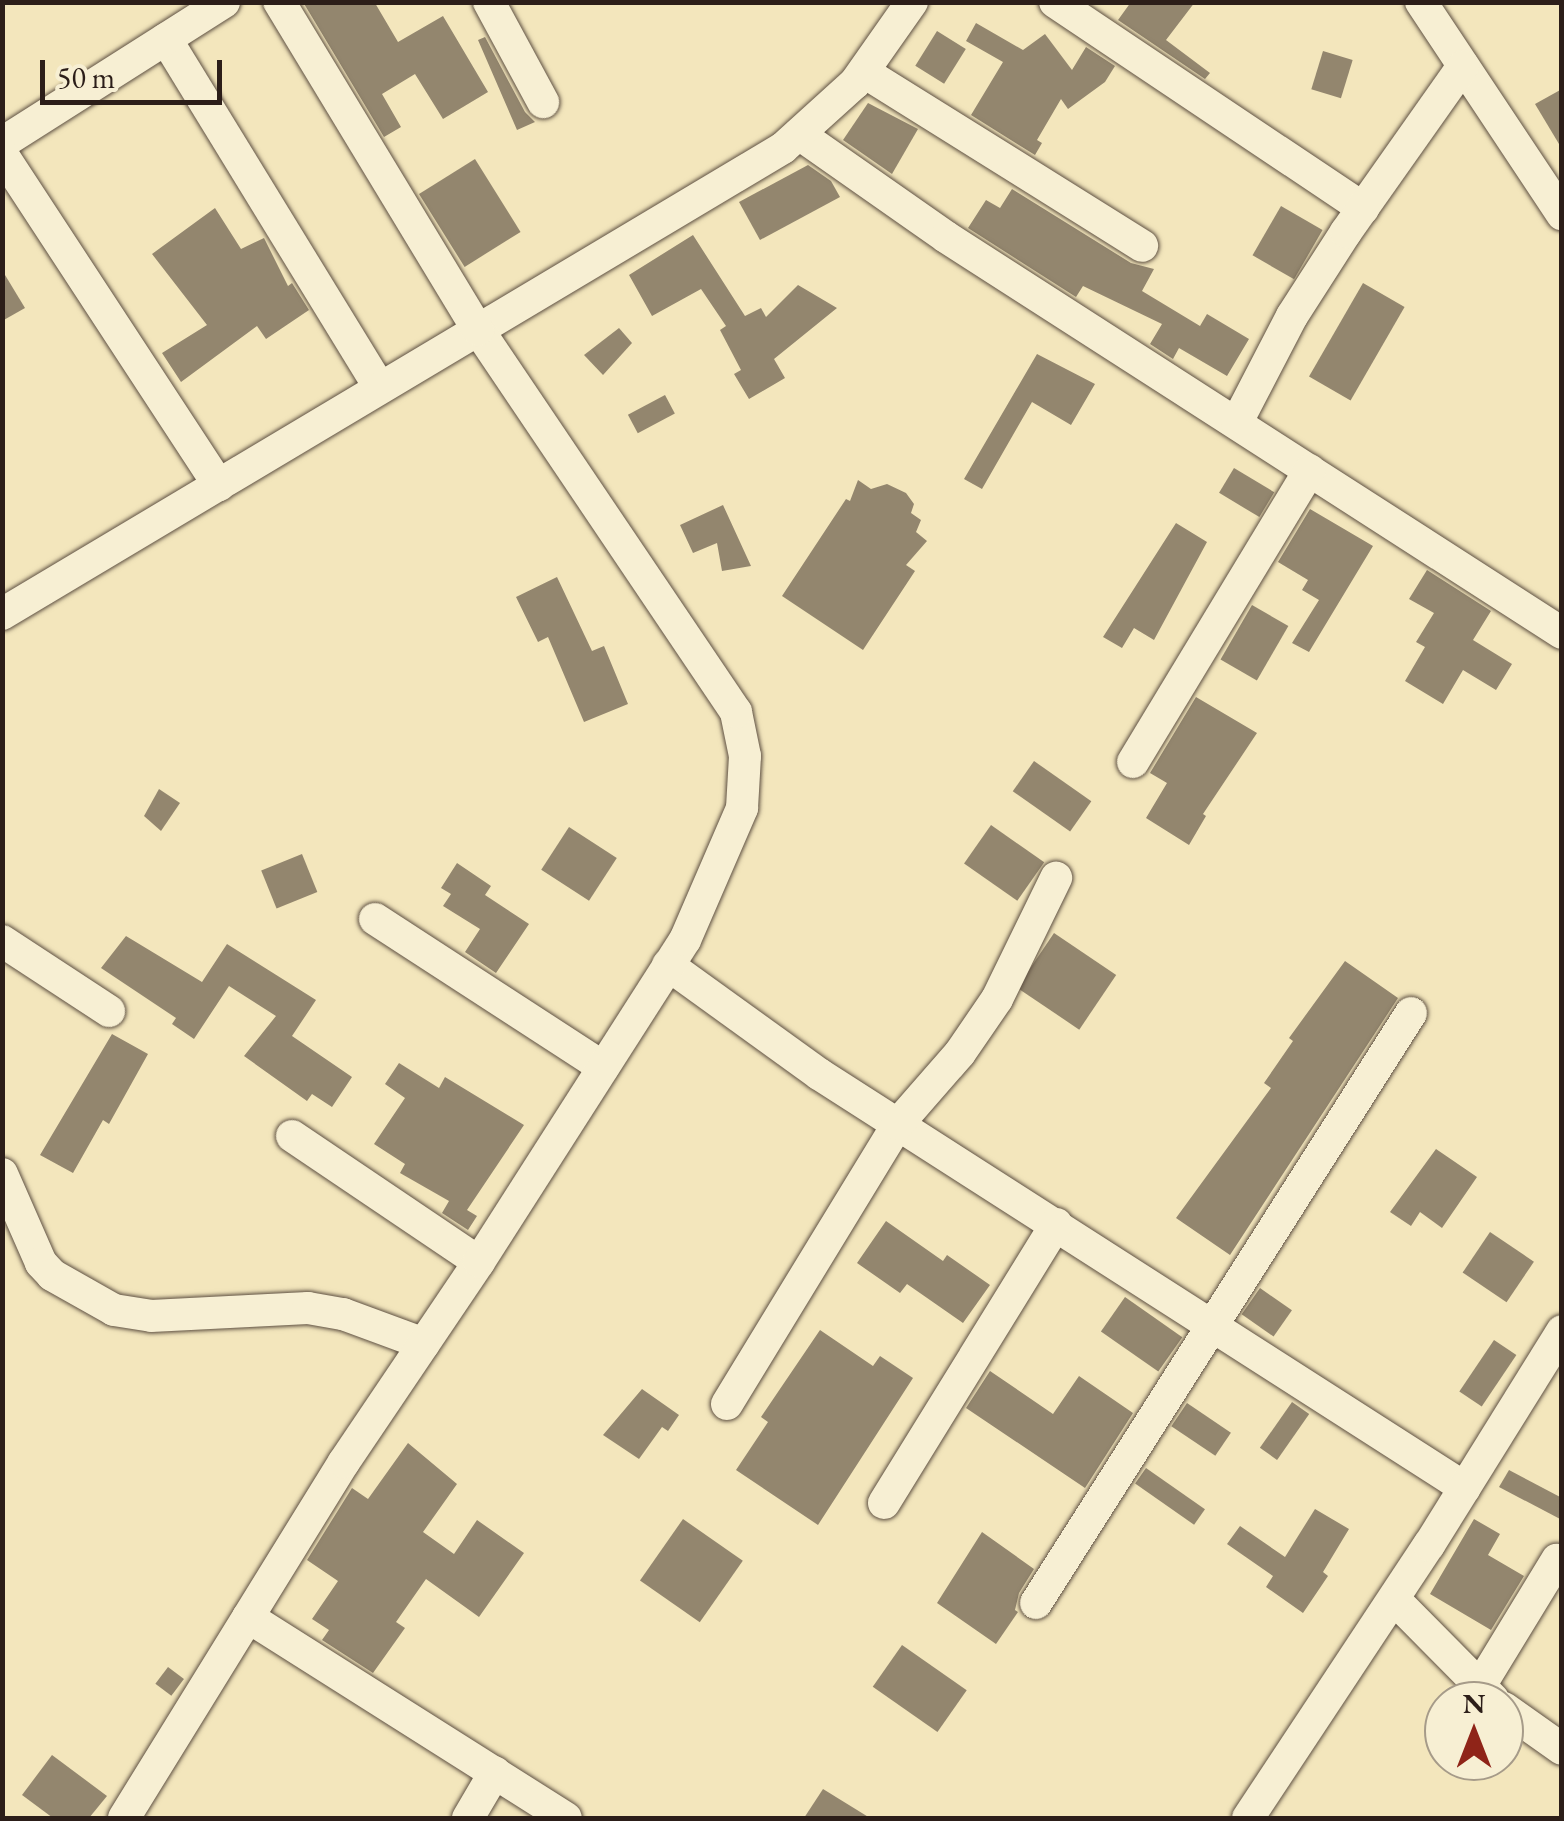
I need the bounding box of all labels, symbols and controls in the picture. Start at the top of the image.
scale bar [45,40,228,102]
text: 50 m [57,58,115,97]
north arrow [1424,1681,1524,1781]
text: N [1463,1685,1485,1721]

